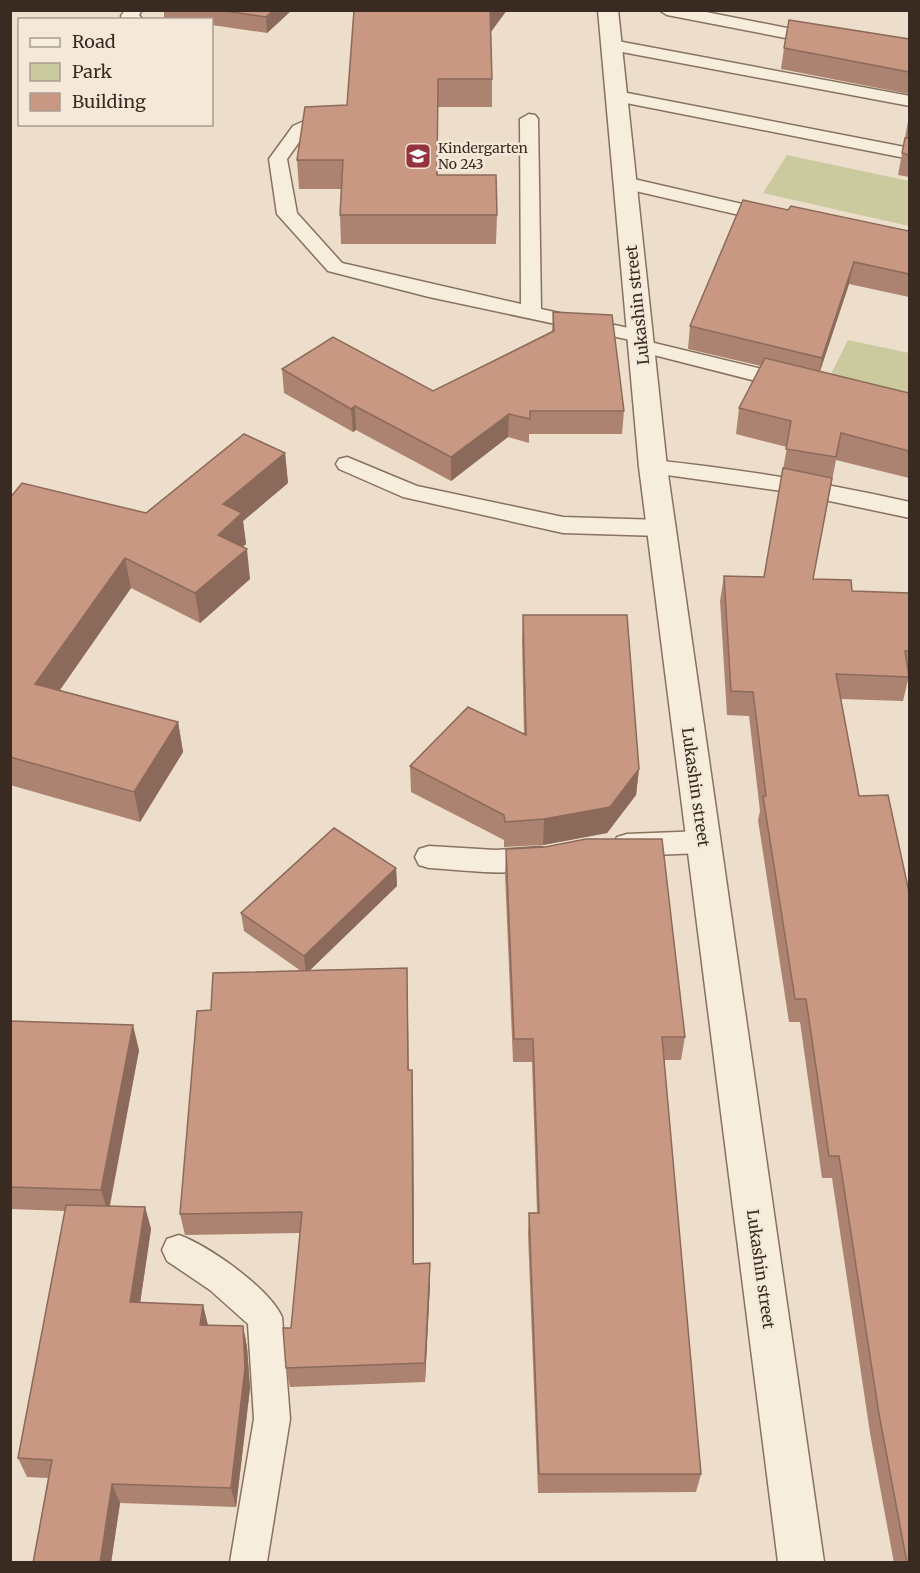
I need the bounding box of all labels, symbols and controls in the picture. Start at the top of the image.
legend [18,18,213,126]
text: Road [72,30,116,53]
text: Park [72,60,113,83]
text: Building [72,90,146,113]
place label: Kindergarten No 243 [438,139,528,173]
school or university icon: Kindergarten No 243 [403,141,433,171]
street label: Lukashin street [621,243,653,366]
street label: Lukashin street [678,726,714,849]
street label: Lukashin street [743,1208,779,1331]

